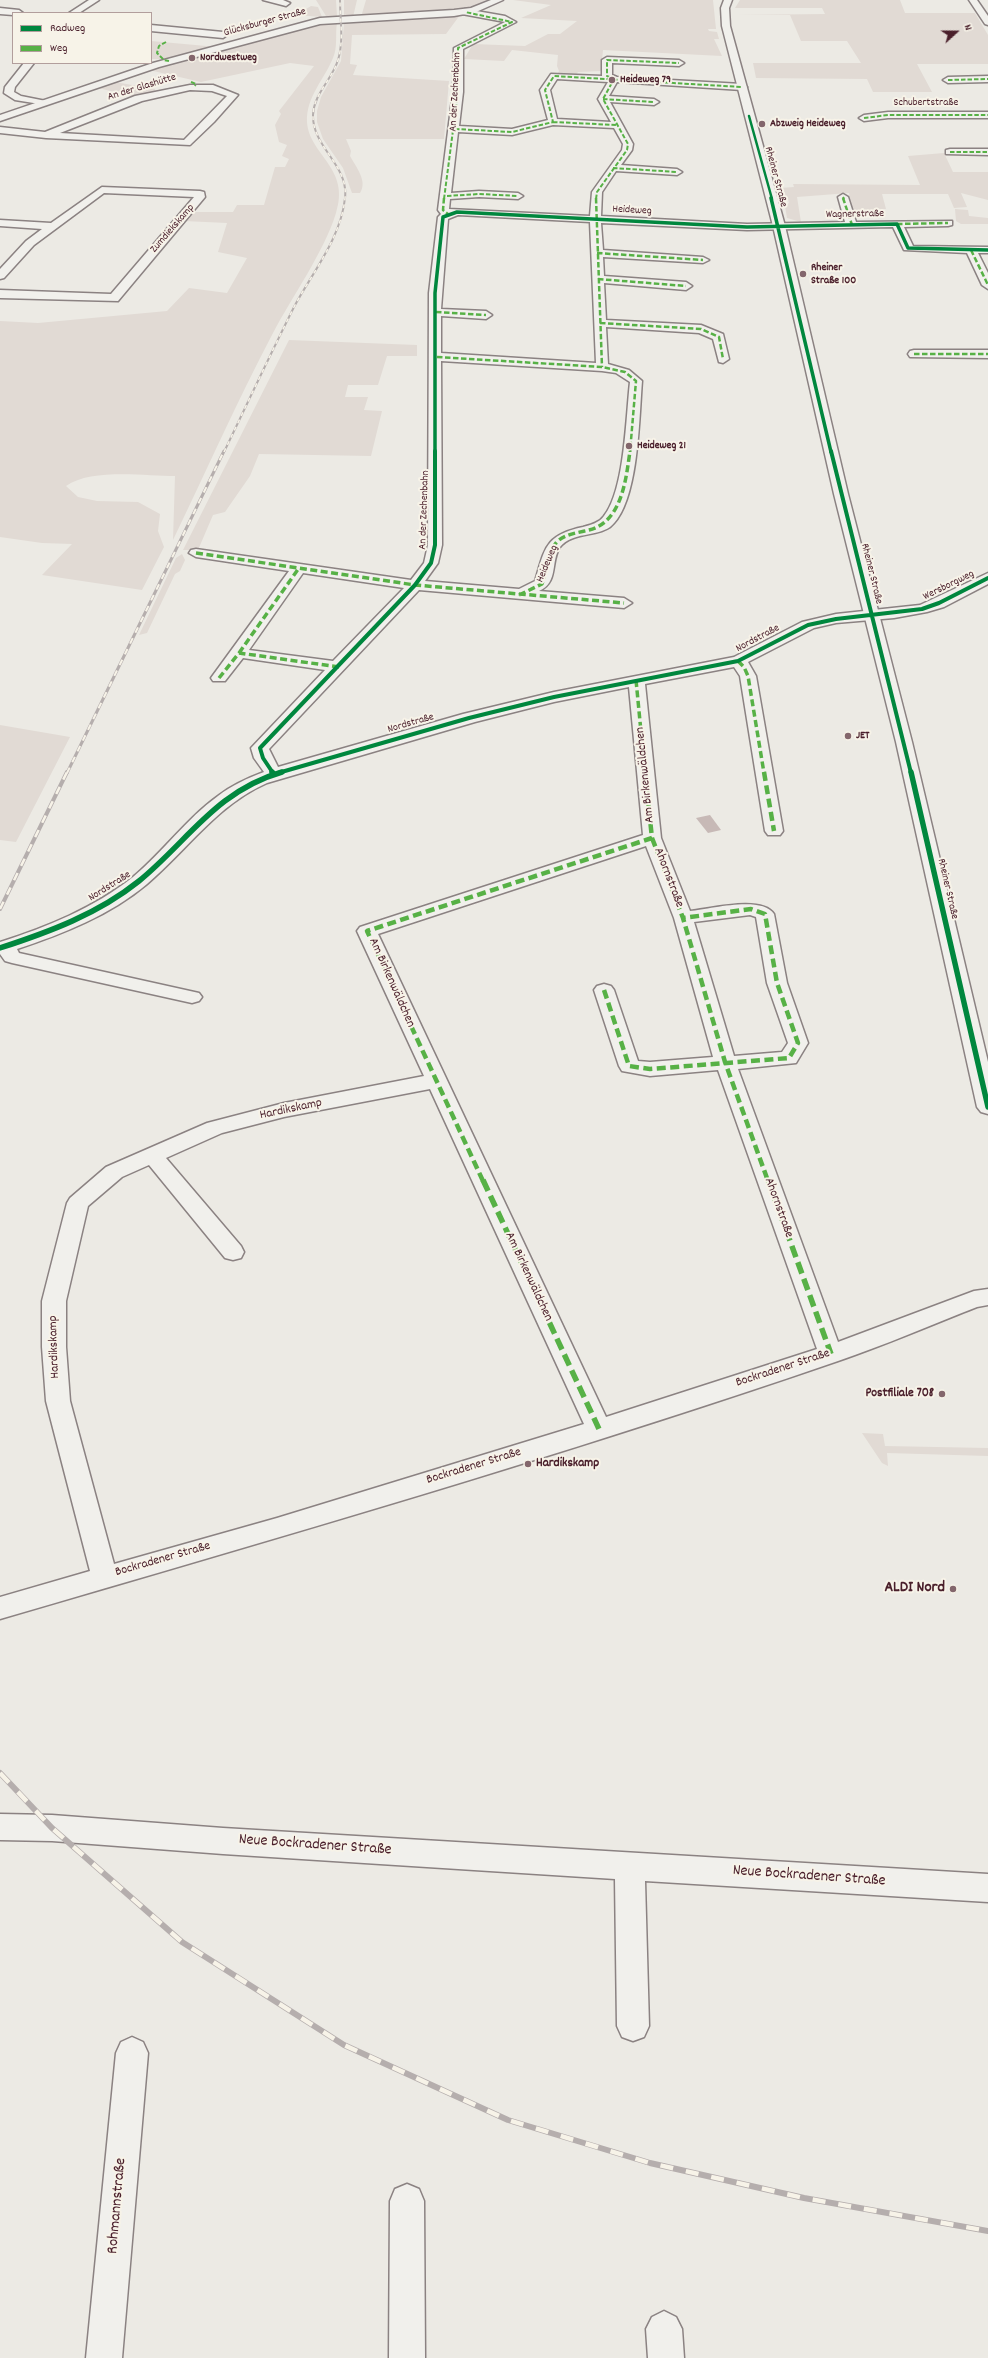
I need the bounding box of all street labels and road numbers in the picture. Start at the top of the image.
street label: Glücksburger Straße [222,6,308,40]
street label: An der Zechenbahn [447,52,465,132]
street label: An der Glashütte [106,71,178,105]
street label: Schubertstraße [894,96,958,110]
street label: Rheiner Straße [761,145,789,209]
street label: Zumdiekskamp [148,202,198,256]
street label: Heideweg [612,203,652,219]
street label: Wagnerstraße [826,208,884,222]
street label: An der Zechenbahn [417,470,433,550]
street label: Rheiner Straße [857,542,885,606]
street label: Heideweg [534,543,562,585]
street label: Wersborgweg [921,568,977,604]
street label: Nordstraße [734,622,782,656]
street label: Nordstraße [386,711,436,737]
street label: Am Birkenwäldchen [633,726,659,824]
street label: Ahornstraße [649,846,687,910]
street label: Rheiner Straße [934,857,960,921]
street label: Nordstraße [86,869,134,905]
street label: Am Birkenwäldchen [364,936,418,1030]
street label: Hardikskamp [258,1096,324,1124]
street label: Ahornstraße [760,1176,796,1240]
street label: Am Birkenwäldchen [501,1230,555,1324]
street label: Hardikskamp [46,1315,64,1379]
street label: Bockradener Straße [734,1346,832,1392]
street label: Bockradener Straße [425,1445,523,1489]
street label: Bockradener Straße [114,1539,212,1581]
street label: Neue Bockradener Straße [238,1831,392,1861]
street label: Neue Bockradener Straße [732,1862,886,1892]
street label: Rohmannstraße [104,2157,132,2255]

